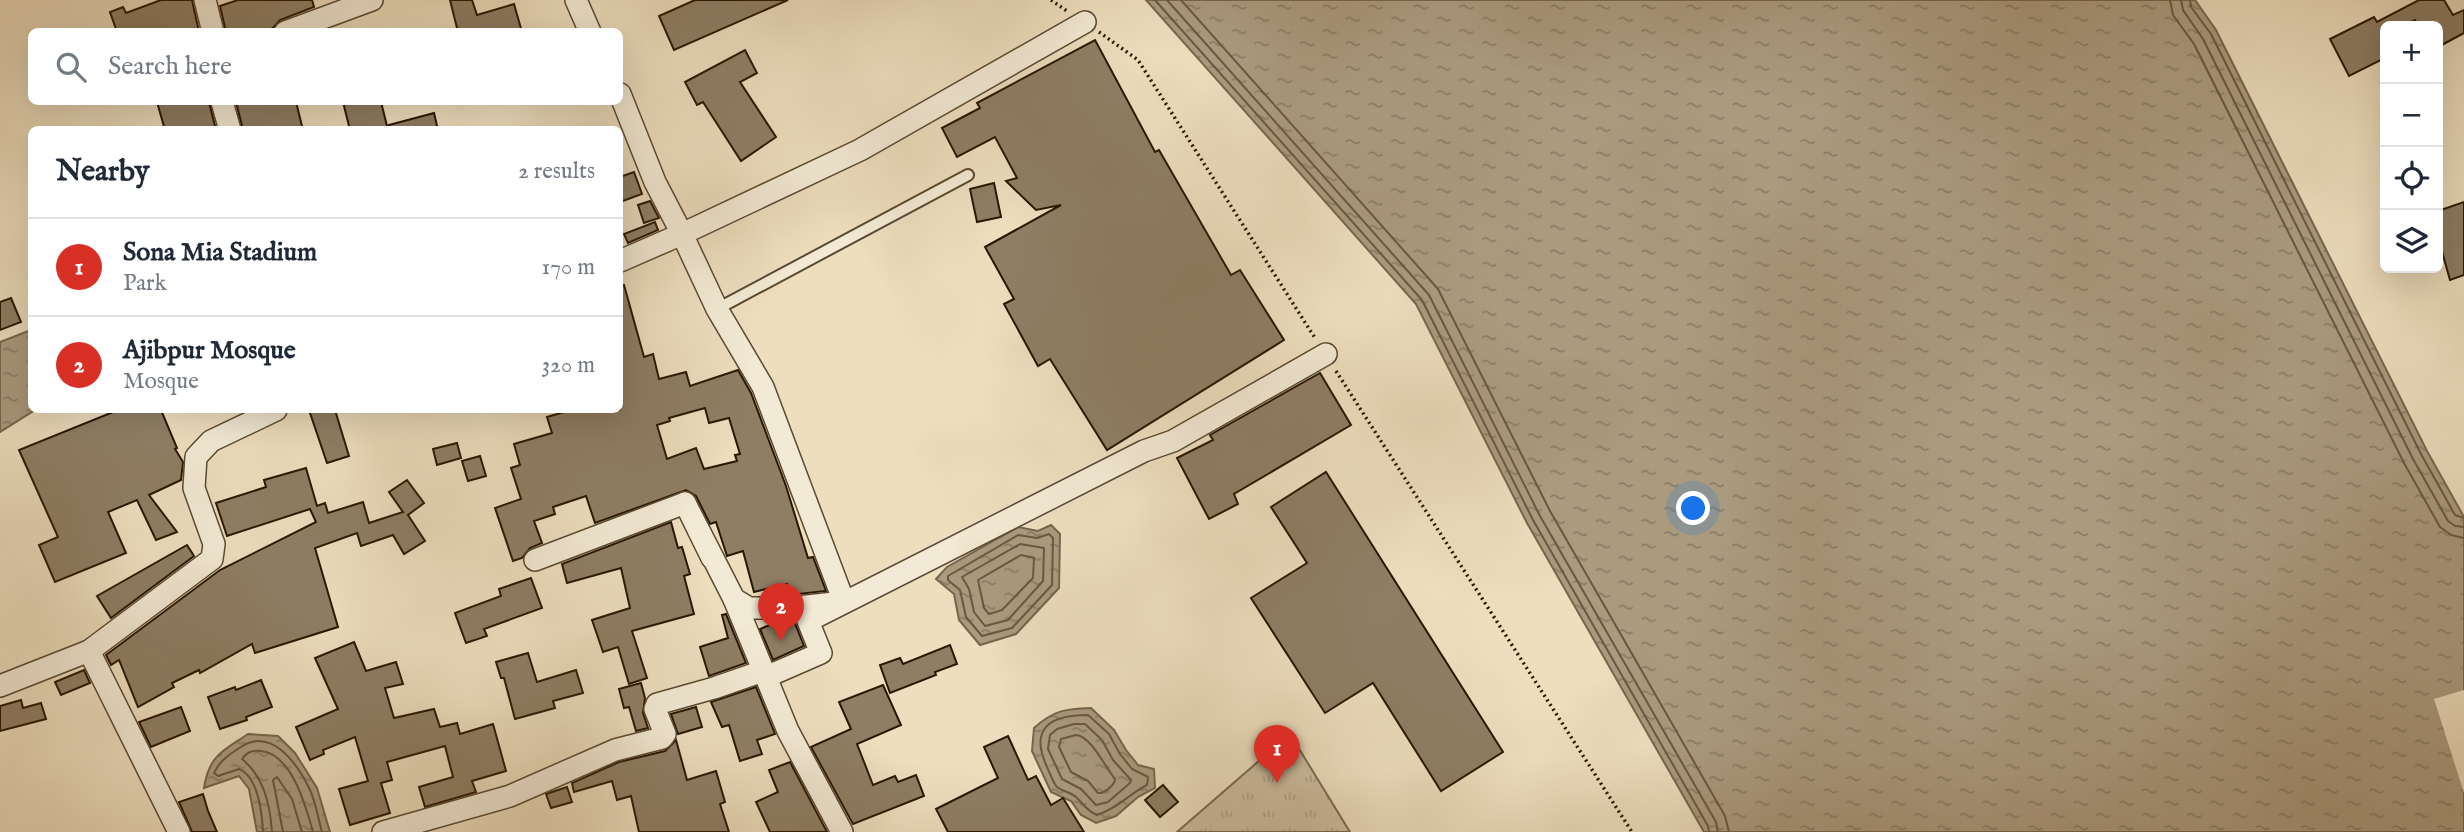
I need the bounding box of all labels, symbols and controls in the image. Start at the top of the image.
map controls [2380,21,2443,273]
button: + [2380,21,2443,84]
search box [28,28,623,105]
icon: search [52,48,90,86]
text: Search here [108,50,232,83]
button: − [2380,84,2443,147]
button: locate [2380,147,2443,210]
text: Nearby [56,153,149,191]
text: 2 results [518,157,595,186]
button: layers [2380,210,2443,273]
text: Sona Mia Stadium [123,236,317,269]
text: 1 [75,253,83,282]
text: 170 m [542,253,595,282]
text: Park [123,269,167,298]
text: Ajibpur Mosque [123,334,296,367]
text: 2 [74,351,84,380]
text: 320 m [542,351,595,380]
text: Mosque [123,367,199,396]
your location [1676,491,1710,525]
pin: 2 [758,583,804,641]
pin: 1 [1254,725,1300,783]

